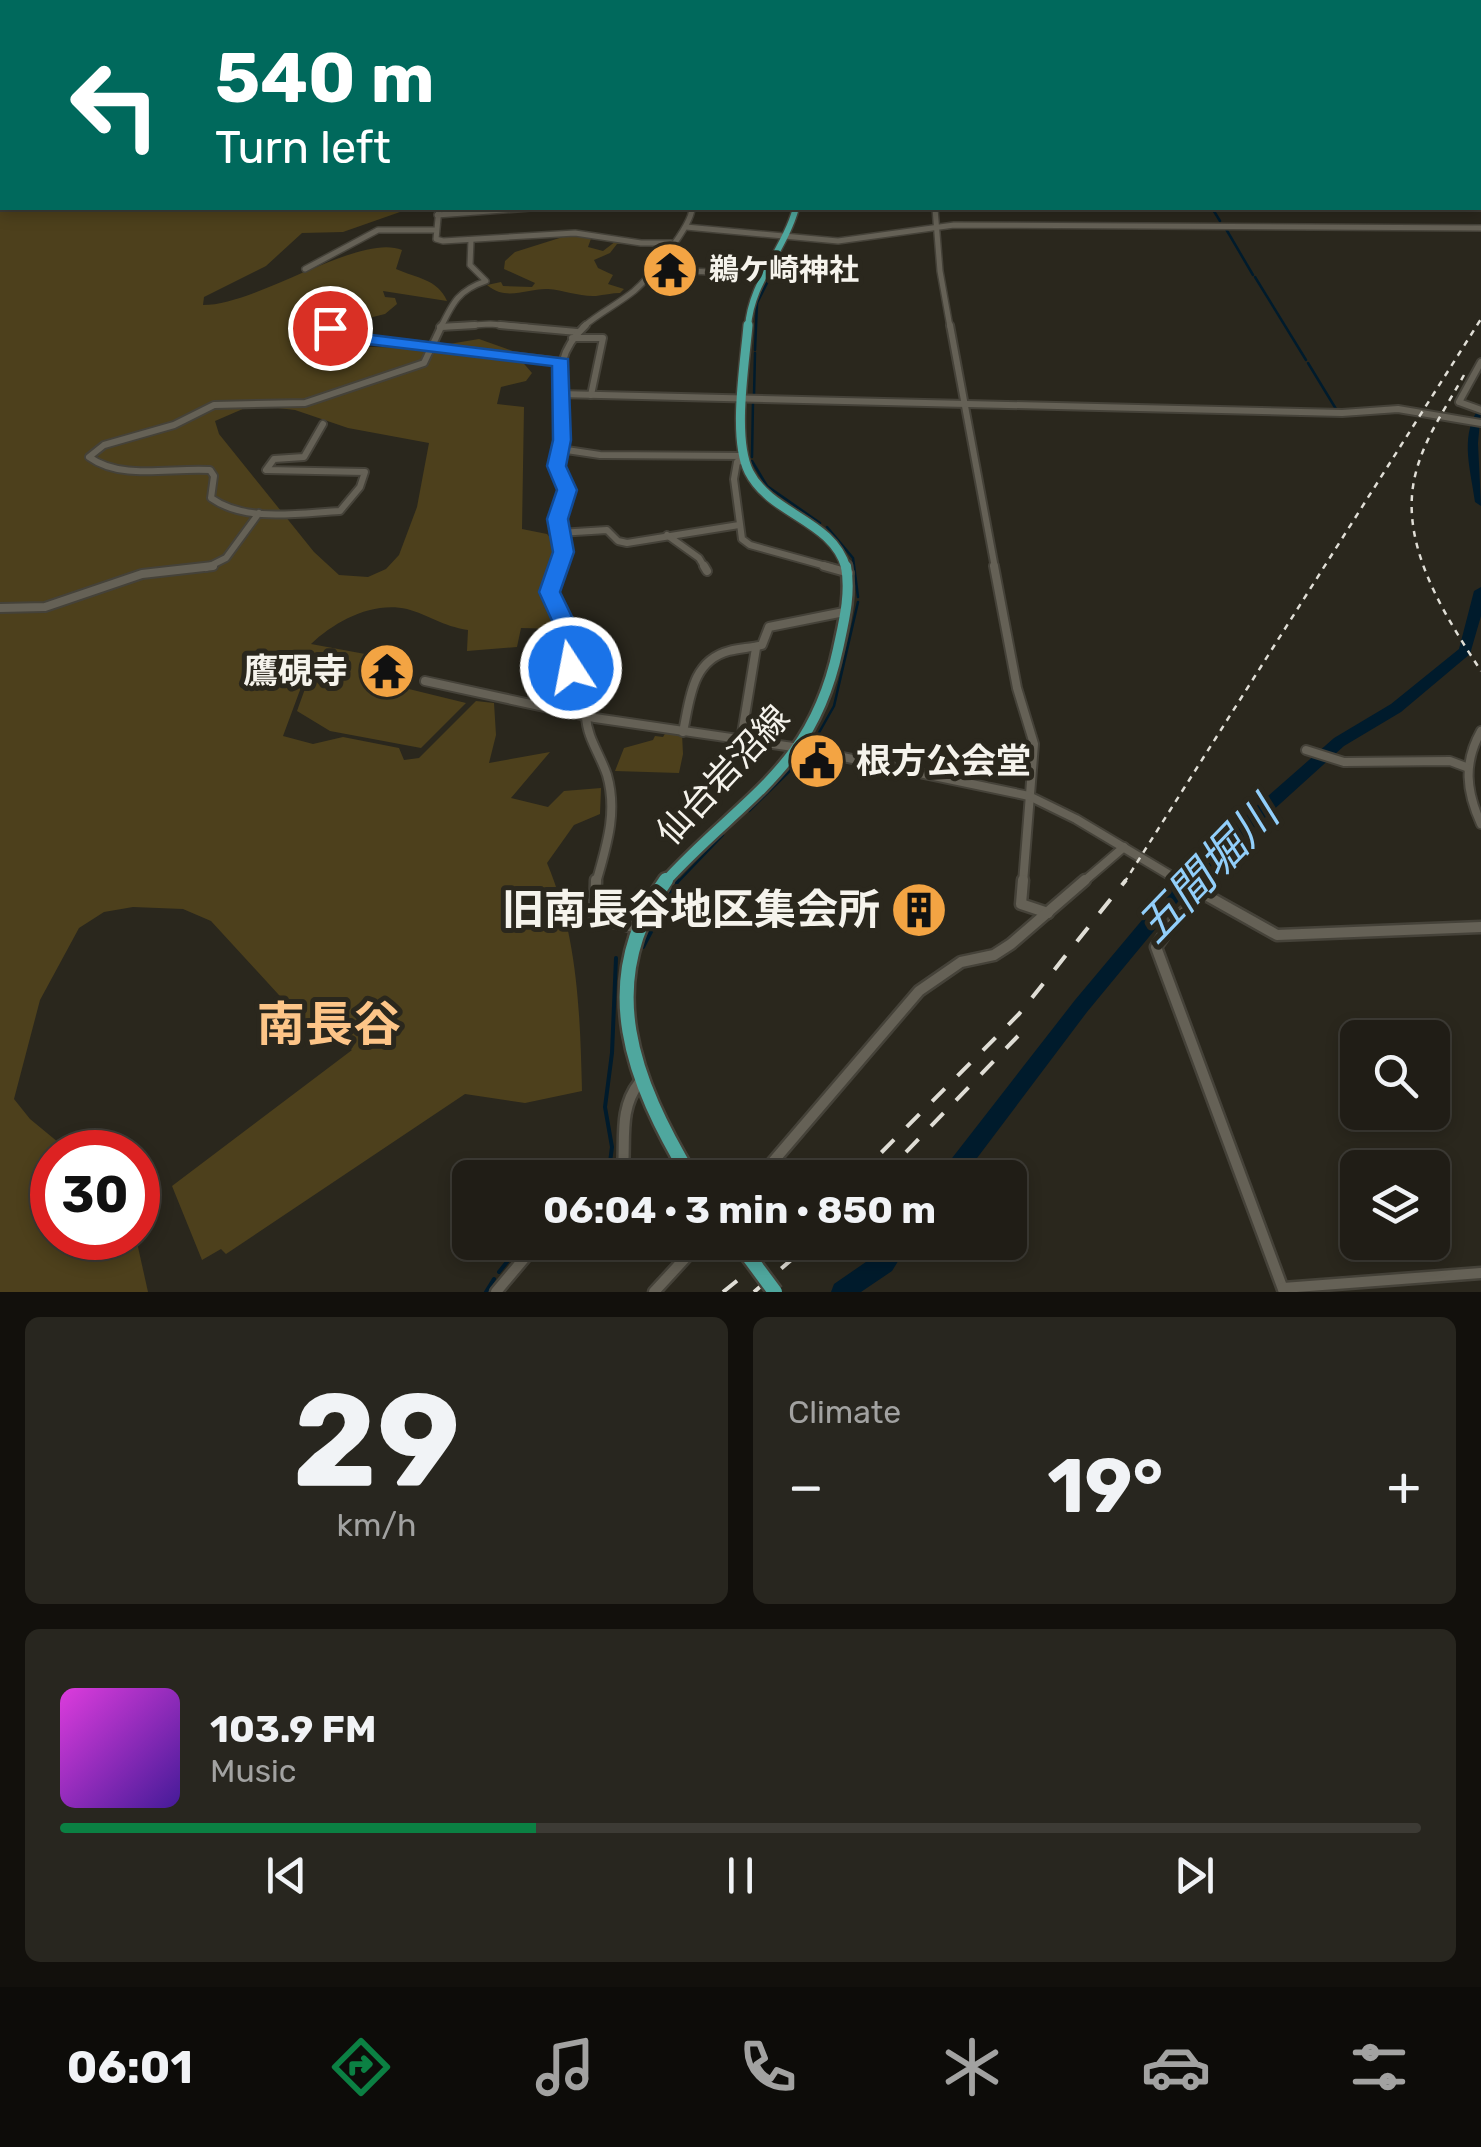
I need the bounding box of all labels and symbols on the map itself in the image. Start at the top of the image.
temple icon: 鵜ケ崎神社 [640,240,700,300]
place label: 鵜ケ崎神社 [709,252,859,288]
pin [288,286,373,371]
position arrow [519,616,623,720]
temple icon: 鷹硯寺 [357,641,417,701]
place label: 鷹硯寺 [243,650,348,692]
street label: 仙台岩沼線 [648,697,798,853]
public building icon: 根方公会堂 [787,731,847,791]
place label: 根方公会堂 [856,740,1031,782]
water label: 五間堀川 [1125,784,1291,953]
building icon: 旧南長谷地区集会所 [889,880,949,940]
place label: 旧南長谷地区集会所 [502,885,880,935]
district label: 南長谷 [257,996,401,1053]
speed limit sign: 30 [30,1130,160,1260]

